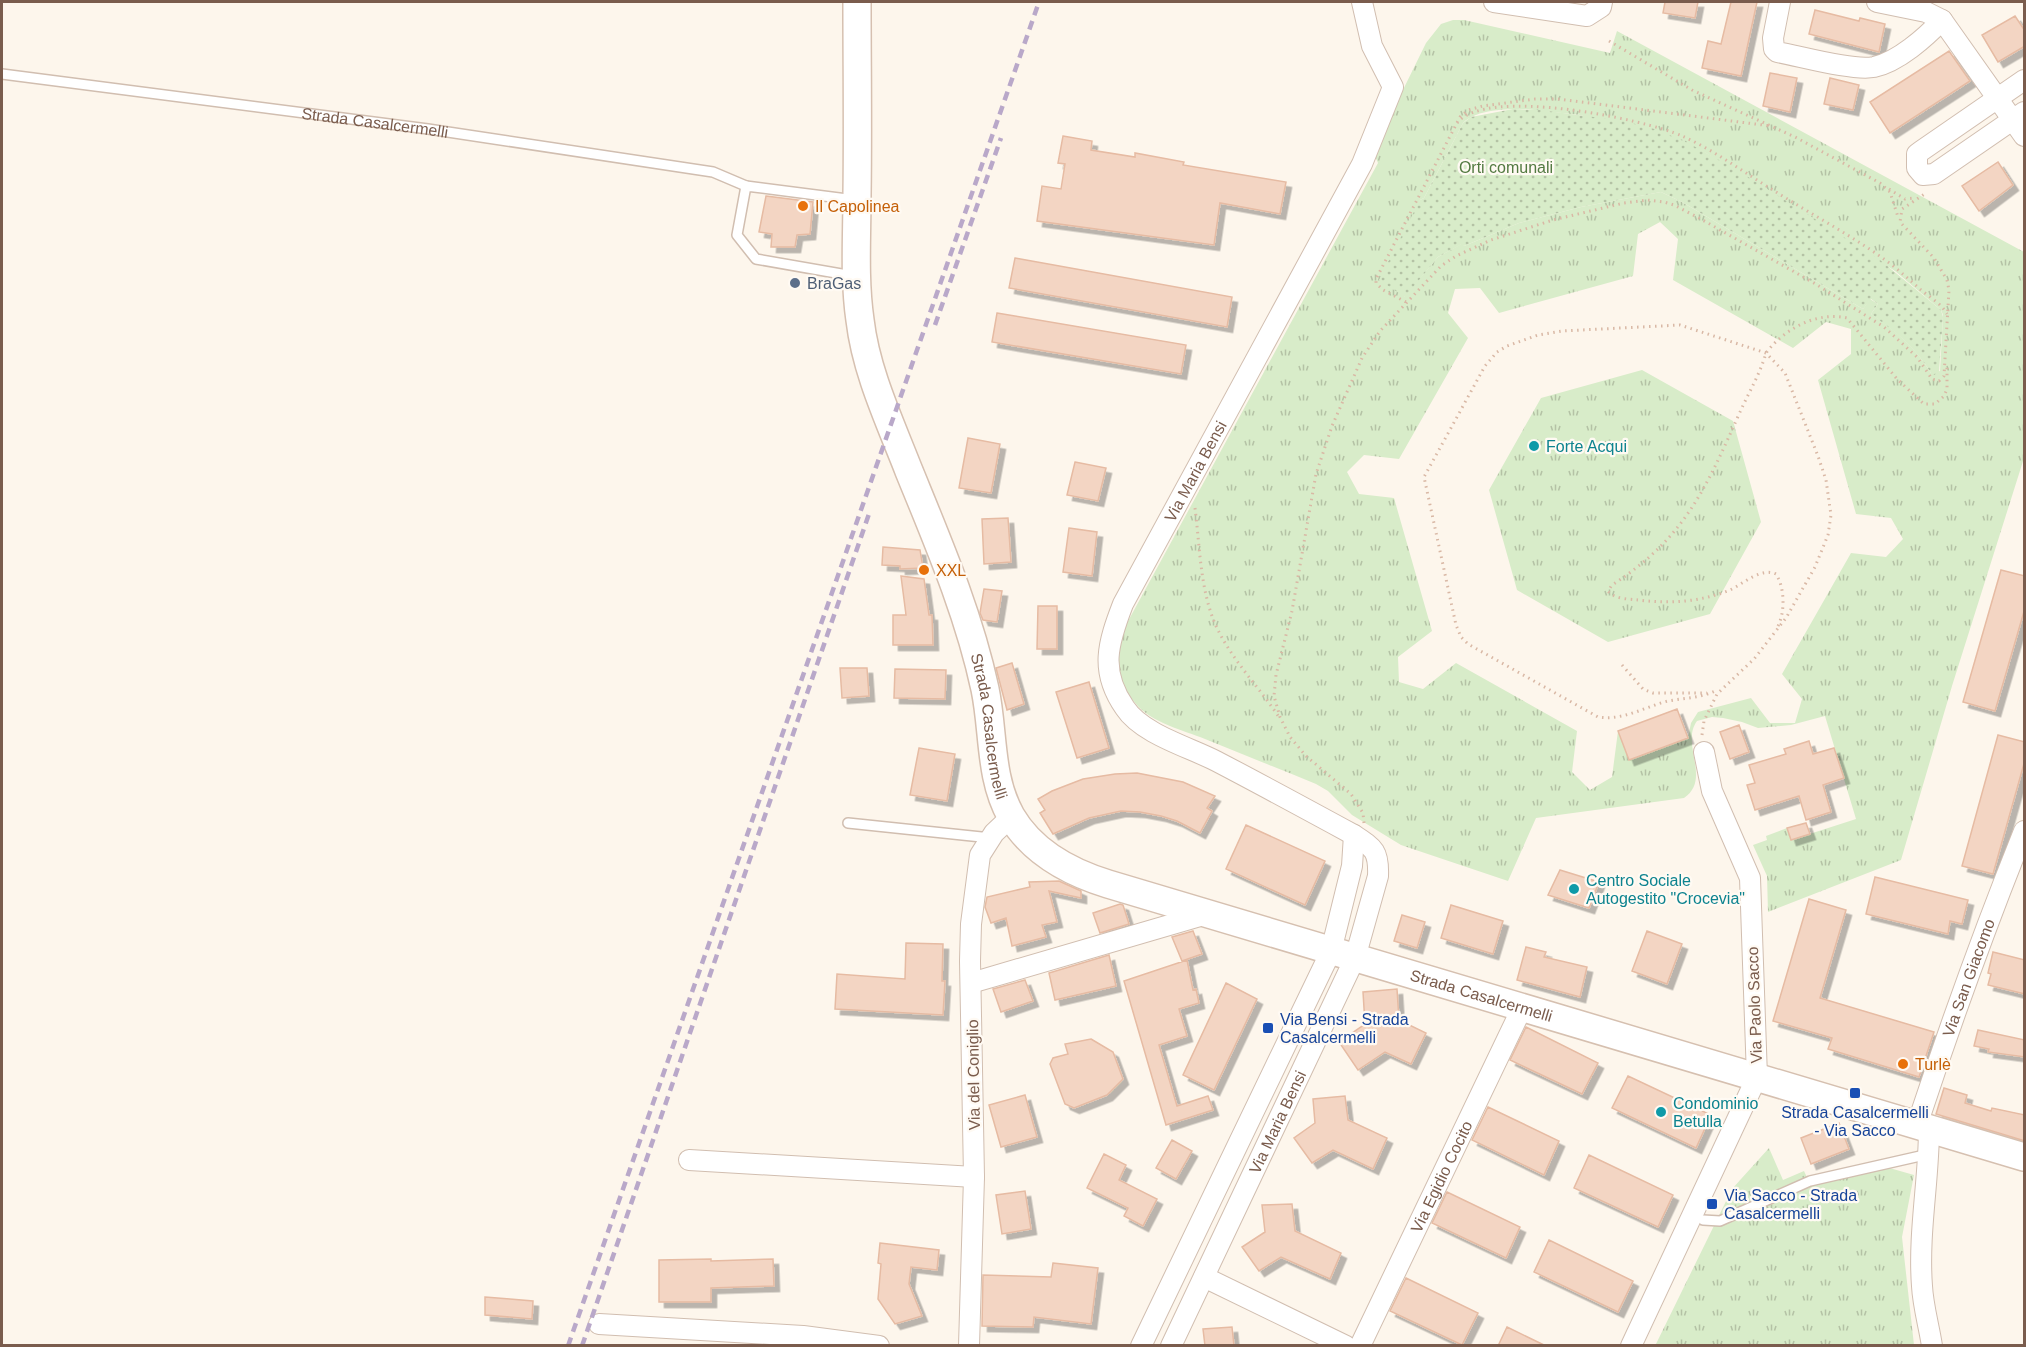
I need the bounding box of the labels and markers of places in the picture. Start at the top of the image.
place label: Il Capolinea [815,198,900,215]
marker: Il Capolinea [796,199,810,213]
place label: BraGas [807,275,861,292]
marker: BraGas [788,276,802,290]
place label: Forte Acqui [1546,438,1627,455]
marker: Forte Acqui [1527,439,1541,453]
place label: XXL [936,562,966,579]
marker: XXL [917,563,931,577]
place label: Centro Sociale Autogestito "Crocevia" [1586,872,1745,907]
marker: Centro Sociale Autogestito "Crocevia" [1567,882,1581,896]
place label: Via Bensi - Strada Casalcermelli [1280,1011,1409,1046]
marker: Via Bensi - Strada Casalcermelli [1261,1021,1275,1035]
place label: Turlè [1915,1056,1951,1073]
marker: Turlè [1896,1057,1910,1071]
marker: Strada Casalcermelli - Via Sacco [1848,1086,1862,1100]
place label: Condominio Betulla [1673,1095,1758,1130]
place label: Strada Casalcermelli - Via Sacco [1781,1104,1929,1139]
marker: Condominio Betulla [1654,1105,1668,1119]
place label: Via Sacco - Strada Casalcermelli [1724,1187,1857,1222]
marker: Via Sacco - Strada Casalcermelli [1705,1197,1719,1211]

